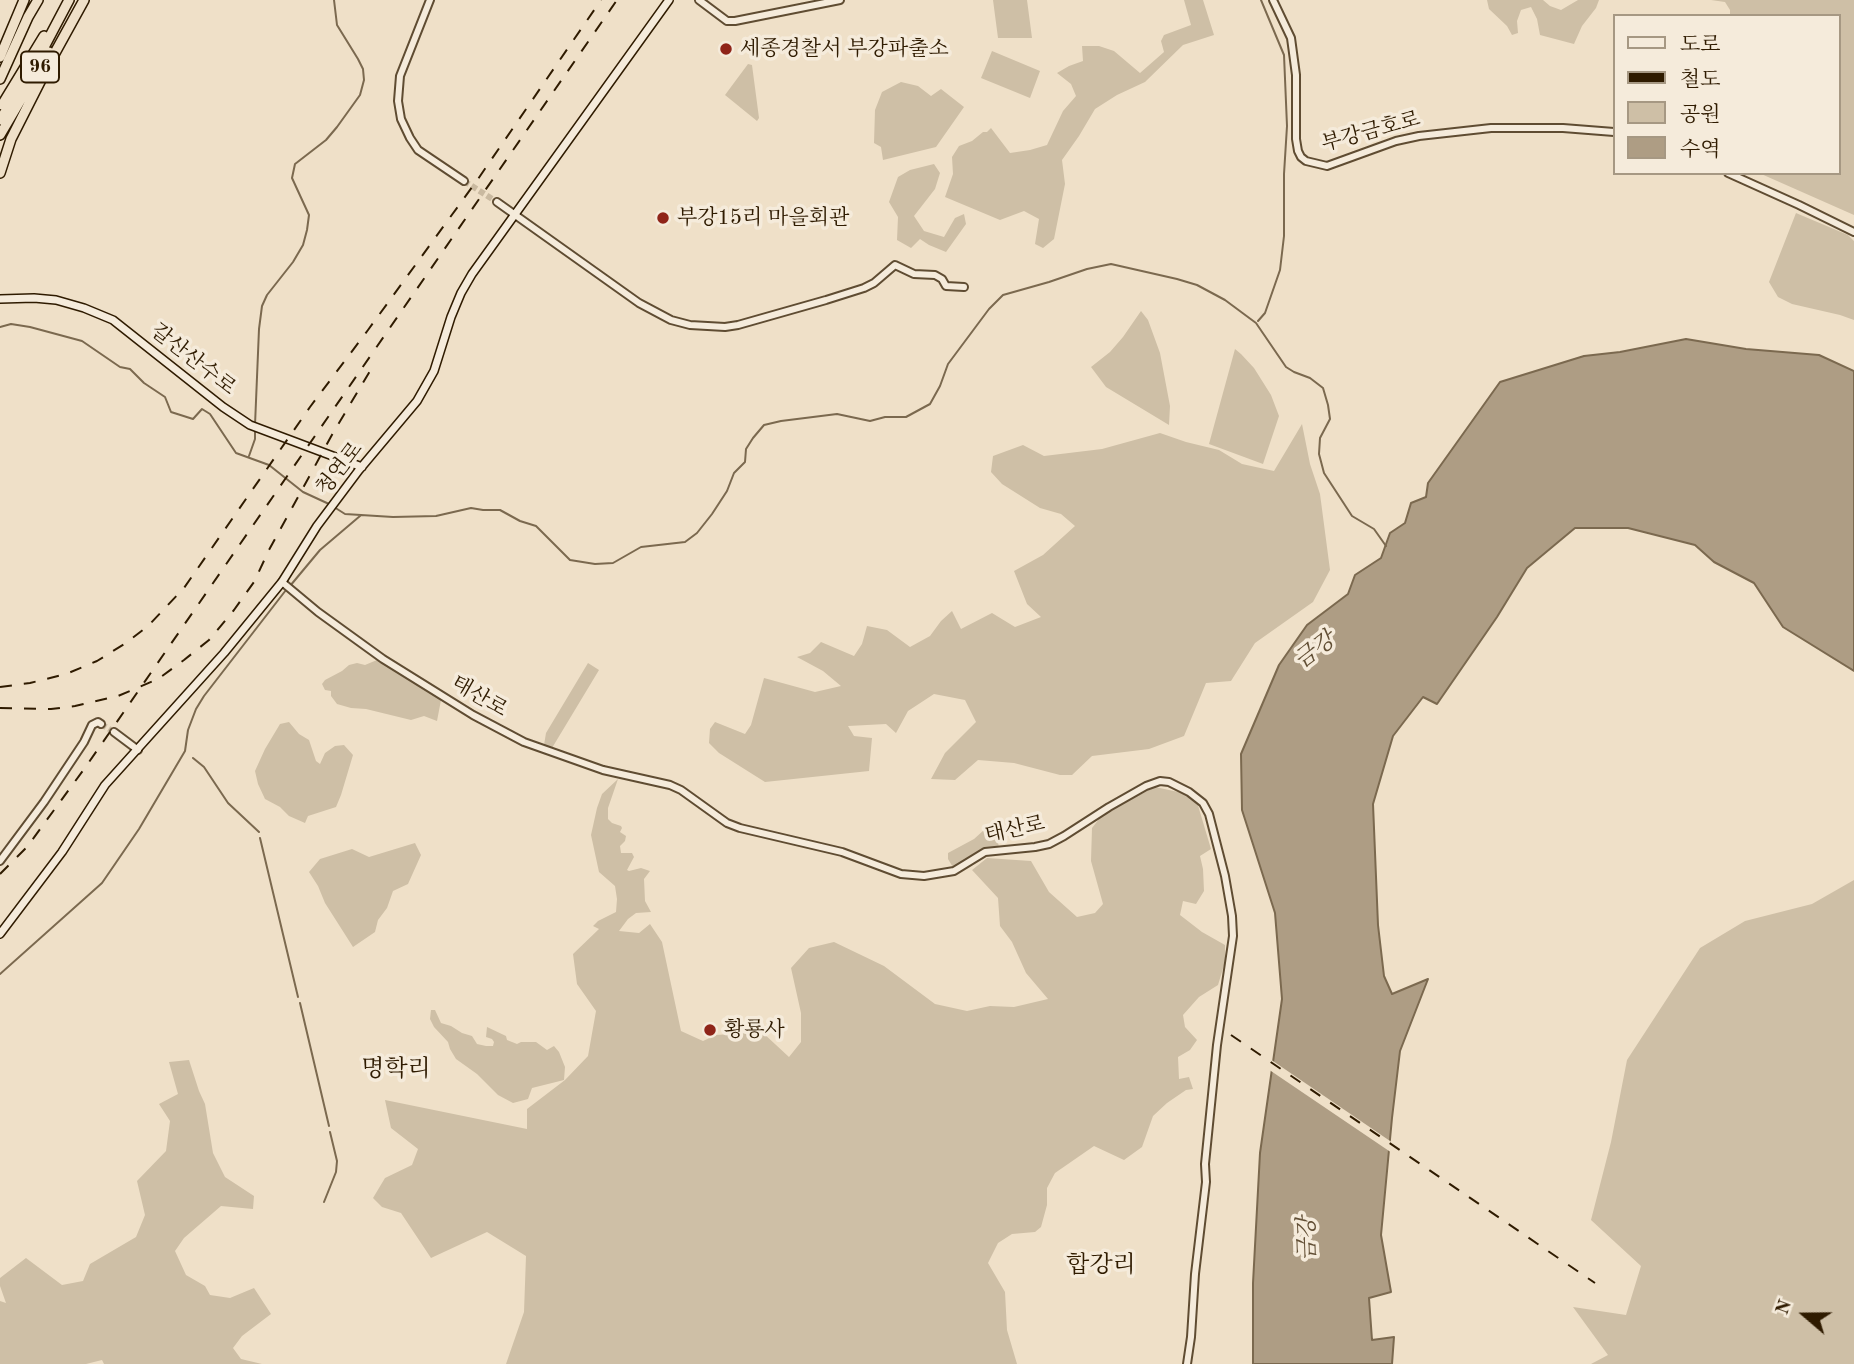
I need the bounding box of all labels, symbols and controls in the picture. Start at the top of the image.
legend [1612,14,1840,175]
text: 도로 [1680,35,1721,56]
place label: 세종경찰서 부강파출소 [740,36,949,62]
marker: 세종경찰서 부강파출소 [718,41,734,57]
road number: 96 [21,52,59,82]
text: 철도 [1680,70,1721,91]
text: 공원 [1680,105,1721,126]
street label: 부강금호로 [1319,107,1423,157]
text: 수역 [1680,140,1721,161]
place label: 부강15리 마을회관 [677,205,849,231]
marker: 부강15리 마을회관 [655,210,671,226]
street label: 갈산산수로 [145,319,241,401]
street label: 청연로 [311,437,369,501]
water label: 금강 [1289,627,1341,675]
street label: 태산로 [446,671,512,723]
street label: 태산로 [983,811,1047,849]
place label: 황룡사 [724,1017,785,1043]
marker: 황룡사 [702,1022,718,1038]
district label: 명학리 [361,1056,431,1084]
water label: 금강 [1294,1217,1322,1261]
district label: 합강리 [1066,1252,1136,1280]
north arrow [1770,1280,1840,1350]
text: N [1773,1298,1796,1318]

